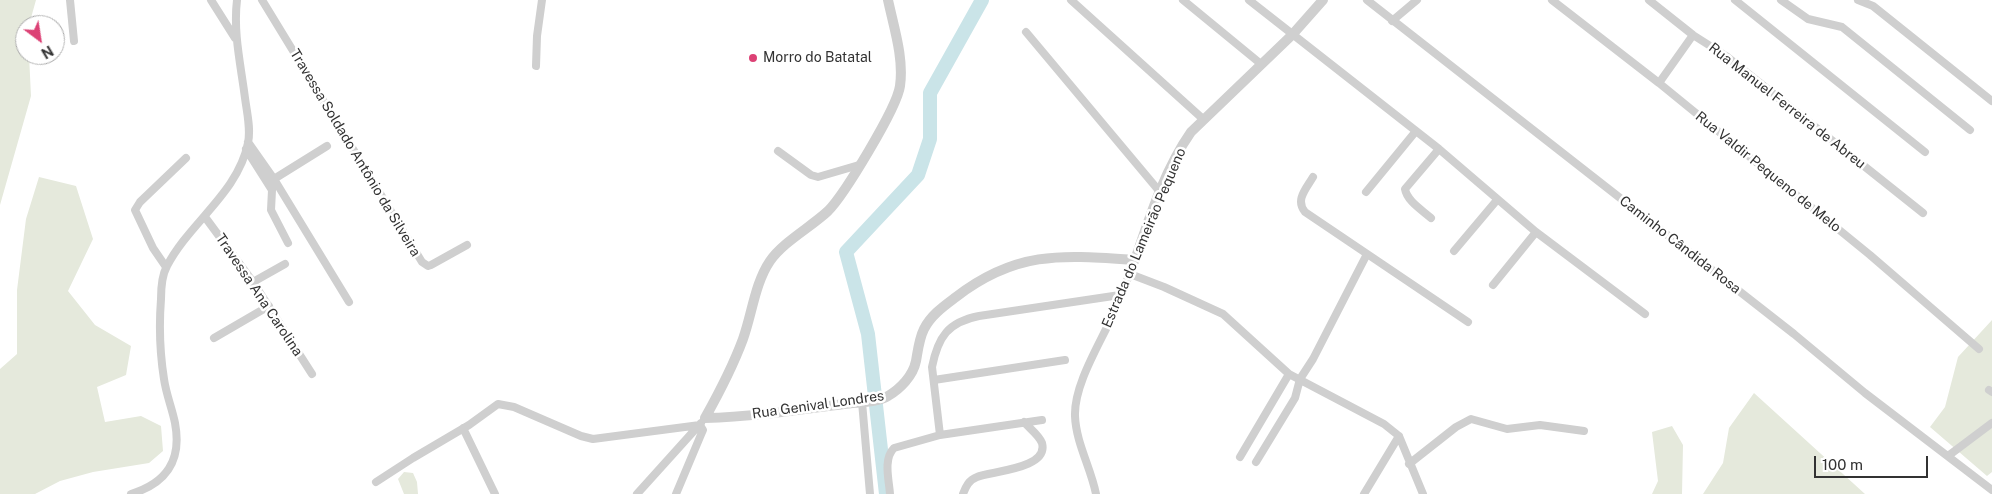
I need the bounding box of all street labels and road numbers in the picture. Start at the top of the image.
street label: Rua Manuel Ferreira de Abreu [1705,39,1869,173]
street label: Travessa Soldado Antônio da Silveira [286,46,424,260]
street label: Rua Valdir Pequeno de Melo [1692,108,1844,236]
street label: Estrada do Lameirão Pequeno [1098,146,1190,330]
street label: Caminho Cândida Rosa [1616,192,1744,298]
street label: Travessa Ana Carolina [212,231,306,359]
street label: Rua Genival Londres [751,387,885,423]

